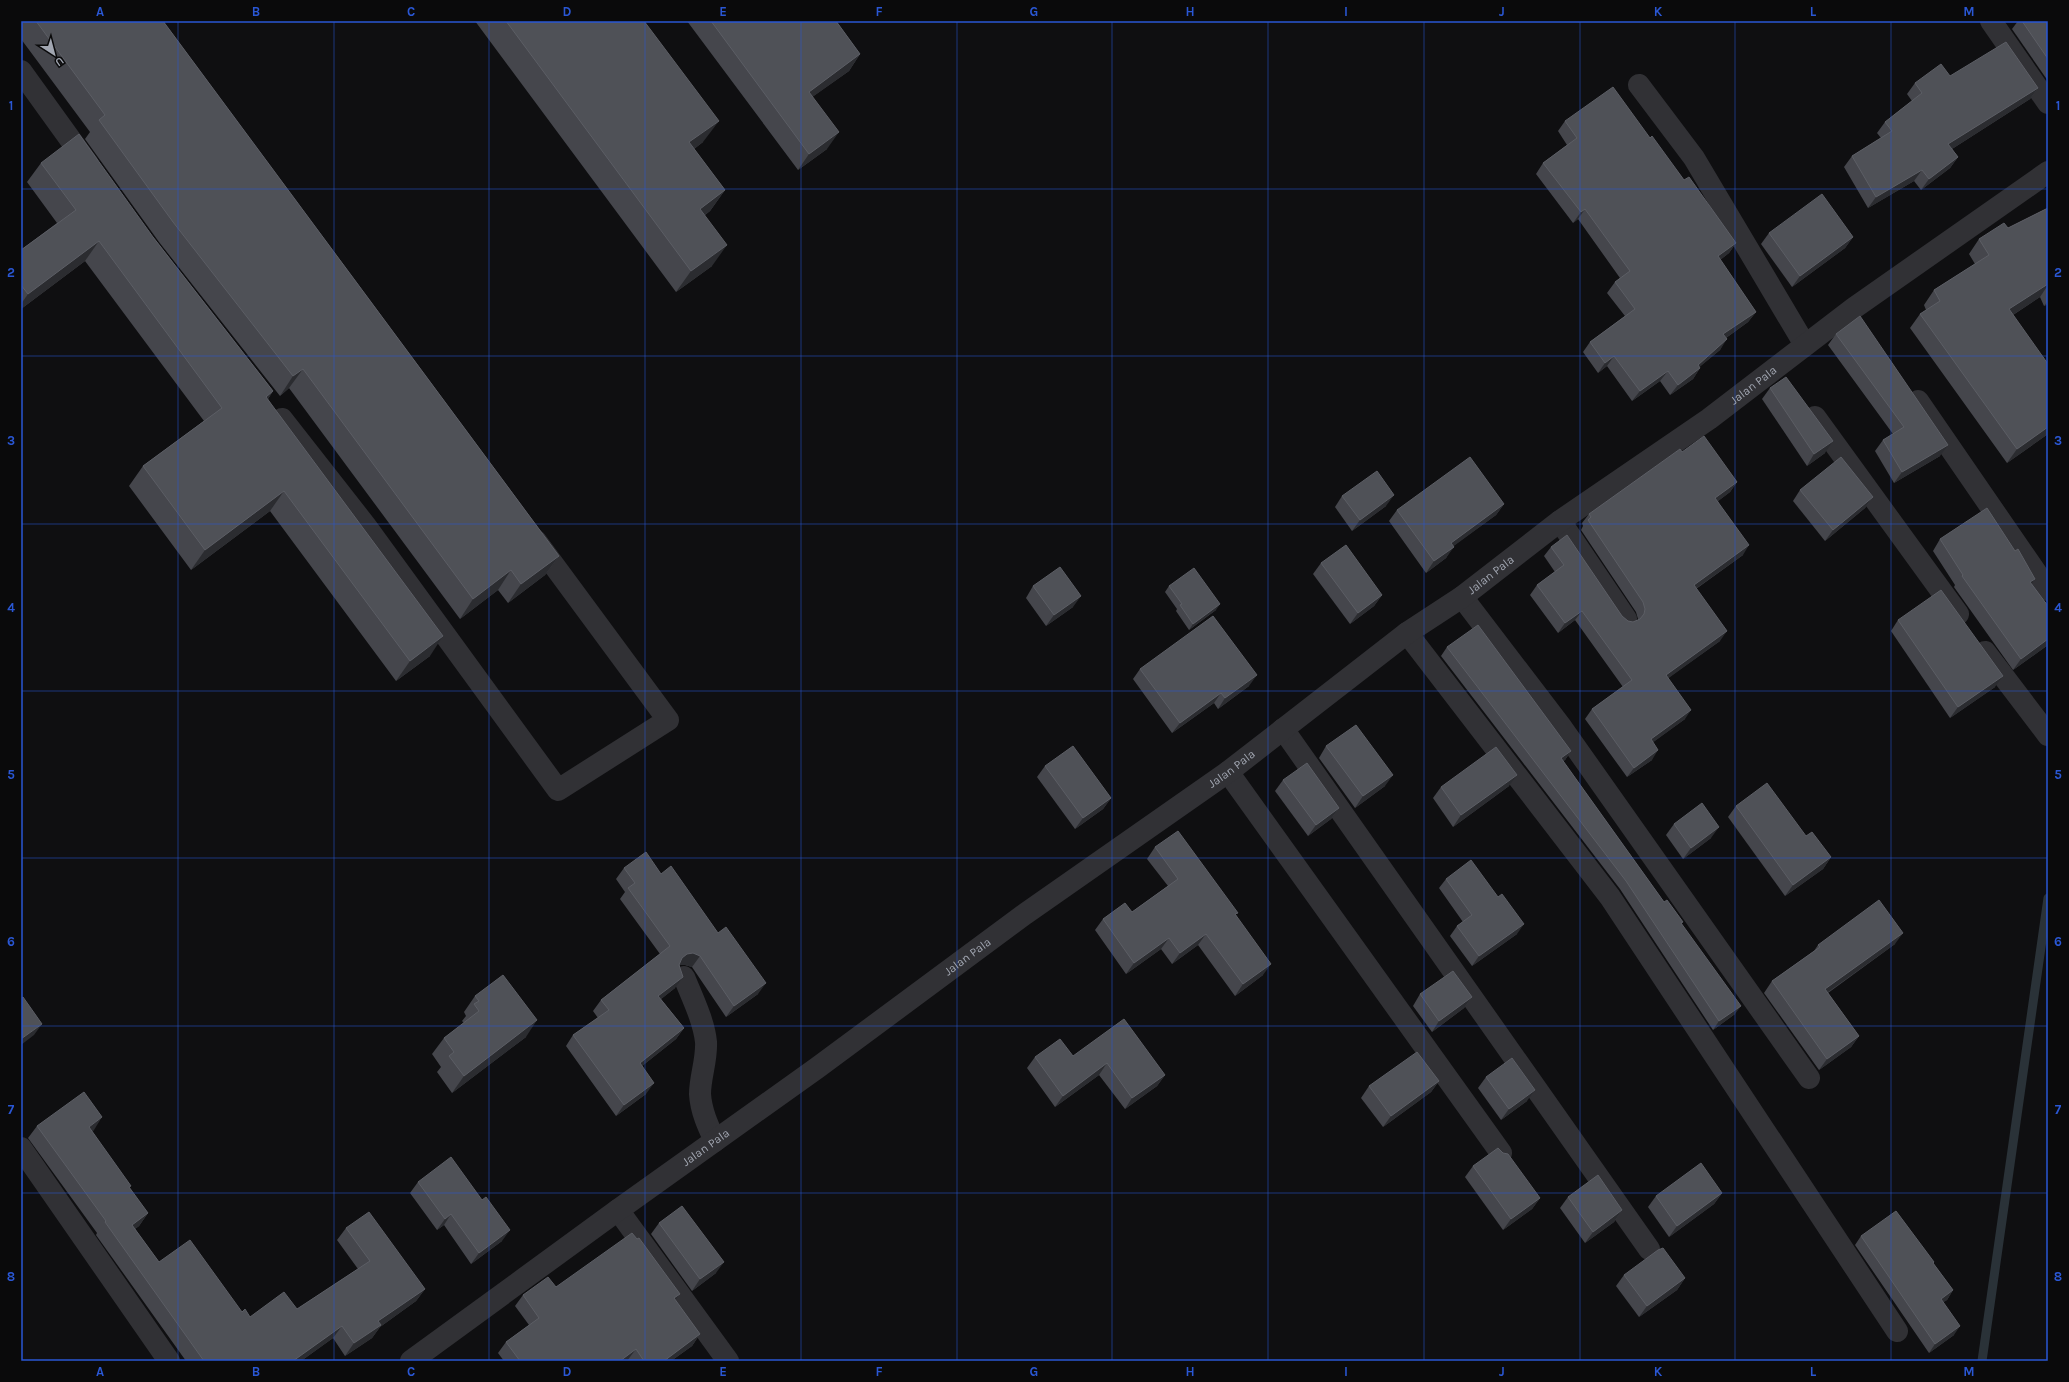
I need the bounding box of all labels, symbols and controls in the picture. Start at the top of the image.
text: A [96,4,104,19]
text: B [252,4,260,19]
text: C [407,4,415,19]
text: D [563,4,572,19]
text: E [719,4,727,19]
text: F [875,4,883,19]
text: G [1030,4,1038,19]
text: H [1185,4,1195,19]
text: I [1344,4,1348,19]
text: J [1499,4,1505,19]
text: K [1654,4,1663,19]
text: L [1810,4,1817,19]
text: M [1963,4,1975,19]
north arrow [34,34,74,74]
text: U [53,54,66,69]
text: 1 [9,98,13,113]
text: 1 [2056,98,2060,113]
text: 2 [7,265,15,280]
text: 2 [2054,265,2062,280]
street label: Jalan Pala [1727,363,1779,407]
text: 3 [7,433,15,448]
text: 3 [2054,433,2062,448]
street label: Jalan Pala [1465,552,1517,597]
text: 4 [7,600,15,615]
text: 4 [2054,600,2062,615]
street label: Jalan Pala [1205,747,1258,791]
text: 5 [7,767,15,782]
text: 5 [2054,767,2062,782]
text: 6 [7,934,15,949]
text: 6 [2054,934,2062,949]
street label: Jalan Pala [941,935,994,978]
text: 7 [8,1102,15,1117]
text: 7 [2055,1102,2062,1117]
street label: Jalan Pala [679,1126,732,1169]
text: 8 [7,1269,15,1284]
text: 8 [2054,1269,2062,1284]
text: A [96,1364,104,1379]
text: B [252,1364,260,1379]
text: C [407,1364,415,1379]
text: D [563,1364,572,1379]
text: E [719,1364,727,1379]
text: F [875,1364,883,1379]
text: G [1030,1364,1038,1379]
text: H [1185,1364,1195,1379]
text: I [1344,1364,1348,1379]
text: J [1499,1364,1505,1379]
text: K [1654,1364,1663,1379]
text: L [1810,1364,1817,1379]
text: M [1963,1364,1975,1379]

